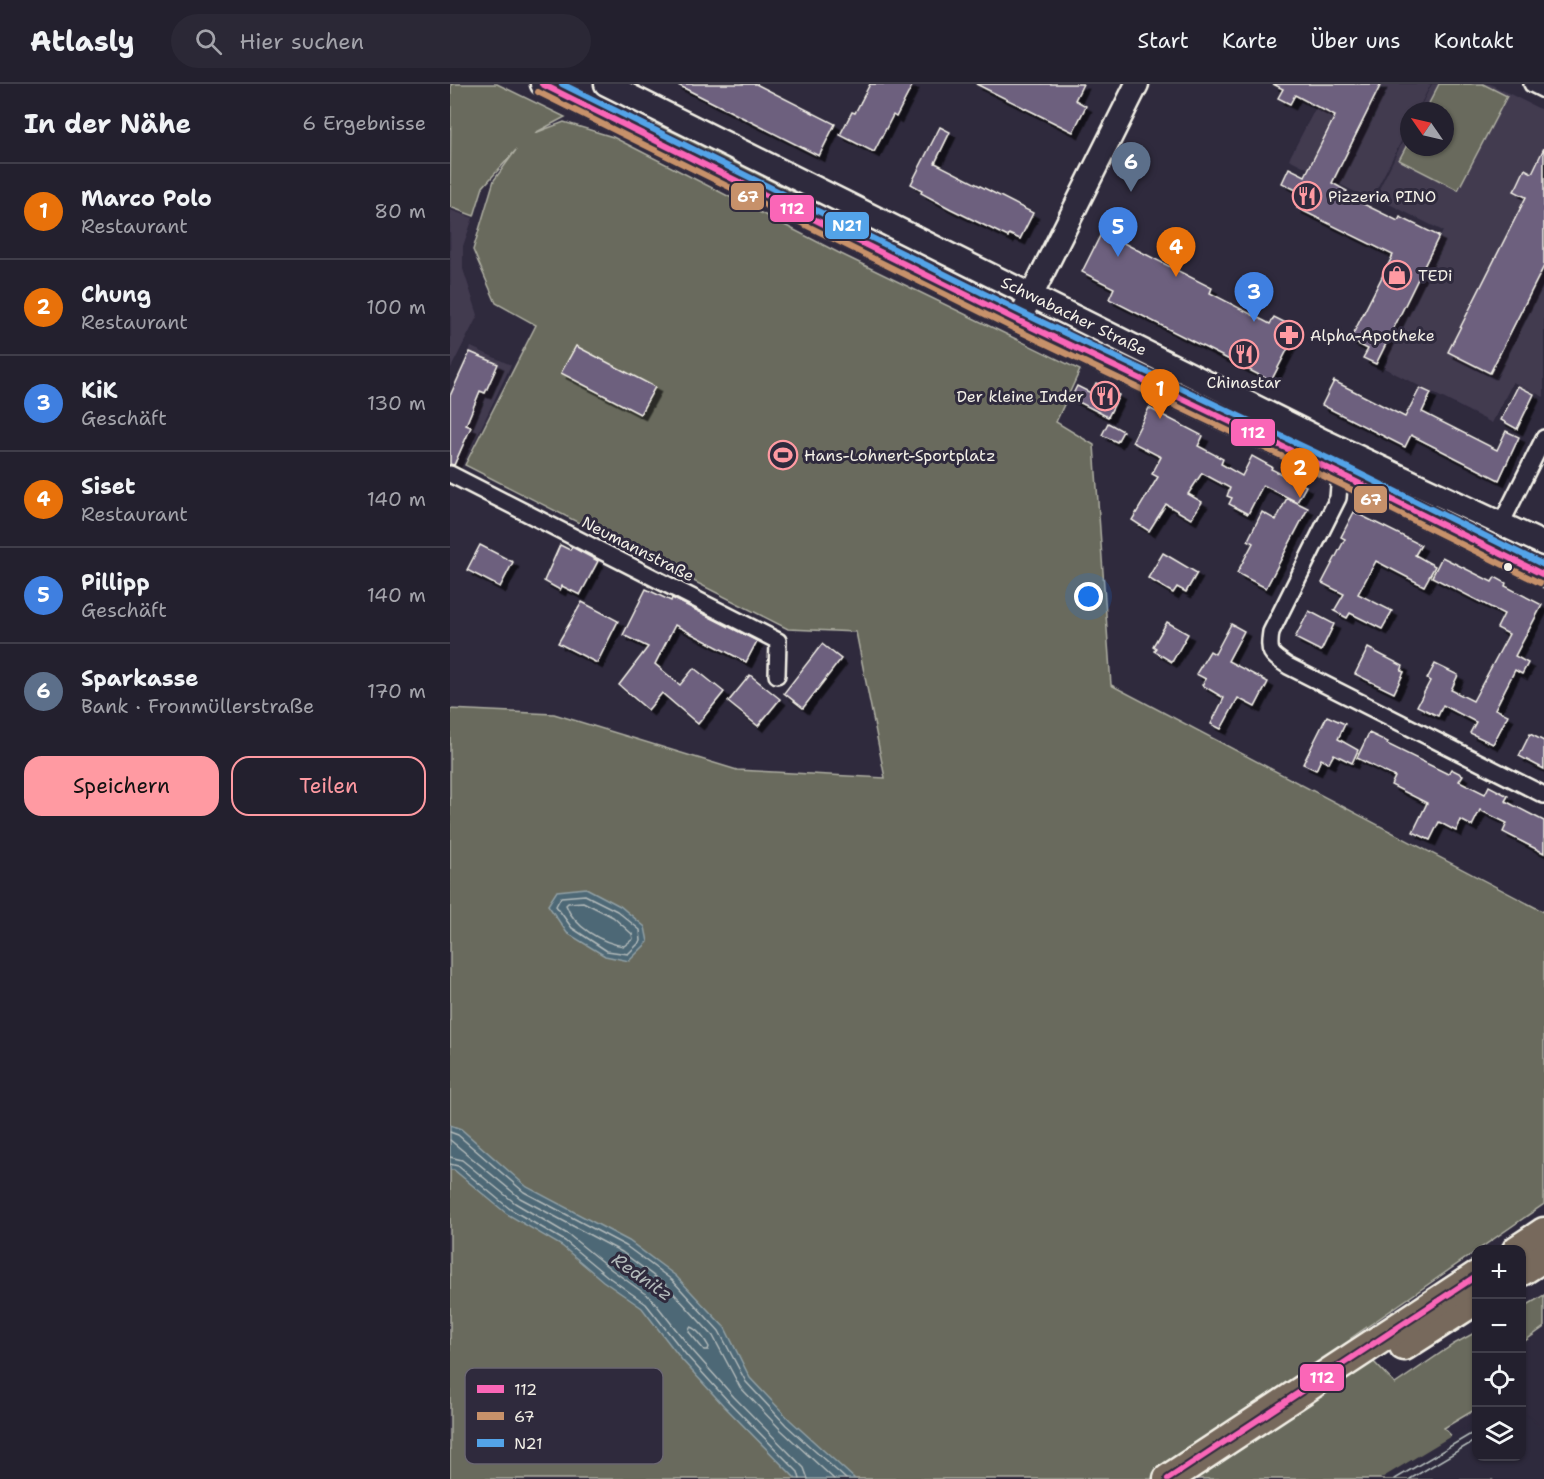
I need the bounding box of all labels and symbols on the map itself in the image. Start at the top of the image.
north arrow [1400,102,1454,156]
pin: 6 [1112,142,1150,192]
restaurant icon: Pizzeria PINO [1291,180,1323,212]
line badge: 67 [730,182,765,211]
text: 67 [737,186,759,207]
place label: Pizzeria PINO [1328,186,1436,207]
line badge: 112 [769,194,815,223]
text: 112 [780,198,804,219]
pin: 5 [1098,208,1138,257]
line badge: N21 [824,211,870,240]
text: N21 [832,215,862,236]
pin: 4 [1156,228,1196,277]
shop icon: TEDi [1381,259,1413,291]
place label: TEDi [1418,265,1453,286]
street label: Schwabacher Straße [998,272,1150,360]
pin: 3 [1234,272,1274,322]
pharmacy icon: Alpha-Apotheke [1273,319,1305,351]
place label: Alpha-Apotheke [1310,325,1435,346]
restaurant icon: Chinastar [1228,338,1260,370]
pin: 1 [1140,370,1180,419]
place label: Chinastar [1207,372,1281,393]
restaurant icon: Der kleine Inder [1089,380,1121,412]
place label: Der kleine Inder [956,386,1084,407]
line badge: 112 [1230,418,1276,447]
text: 112 [1241,422,1265,443]
sports icon: Hans-Lohnert-Sportplatz [767,439,799,471]
place label: Hans-Lohnert-Sportplatz [804,445,996,466]
pin: 2 [1280,448,1320,498]
line badge: 67 [1353,485,1388,514]
text: 67 [1360,489,1382,510]
street label: Neumannstraße [578,512,698,586]
unlabelled marker [1502,561,1514,573]
your location [1074,582,1103,611]
water label: Rednitz [607,1247,677,1307]
line badge: 112 [1299,1363,1345,1392]
text: 112 [1310,1367,1334,1388]
legend [465,1368,663,1464]
text: 112 [514,1379,537,1400]
text: 67 [514,1406,535,1427]
text: N21 [514,1433,543,1454]

